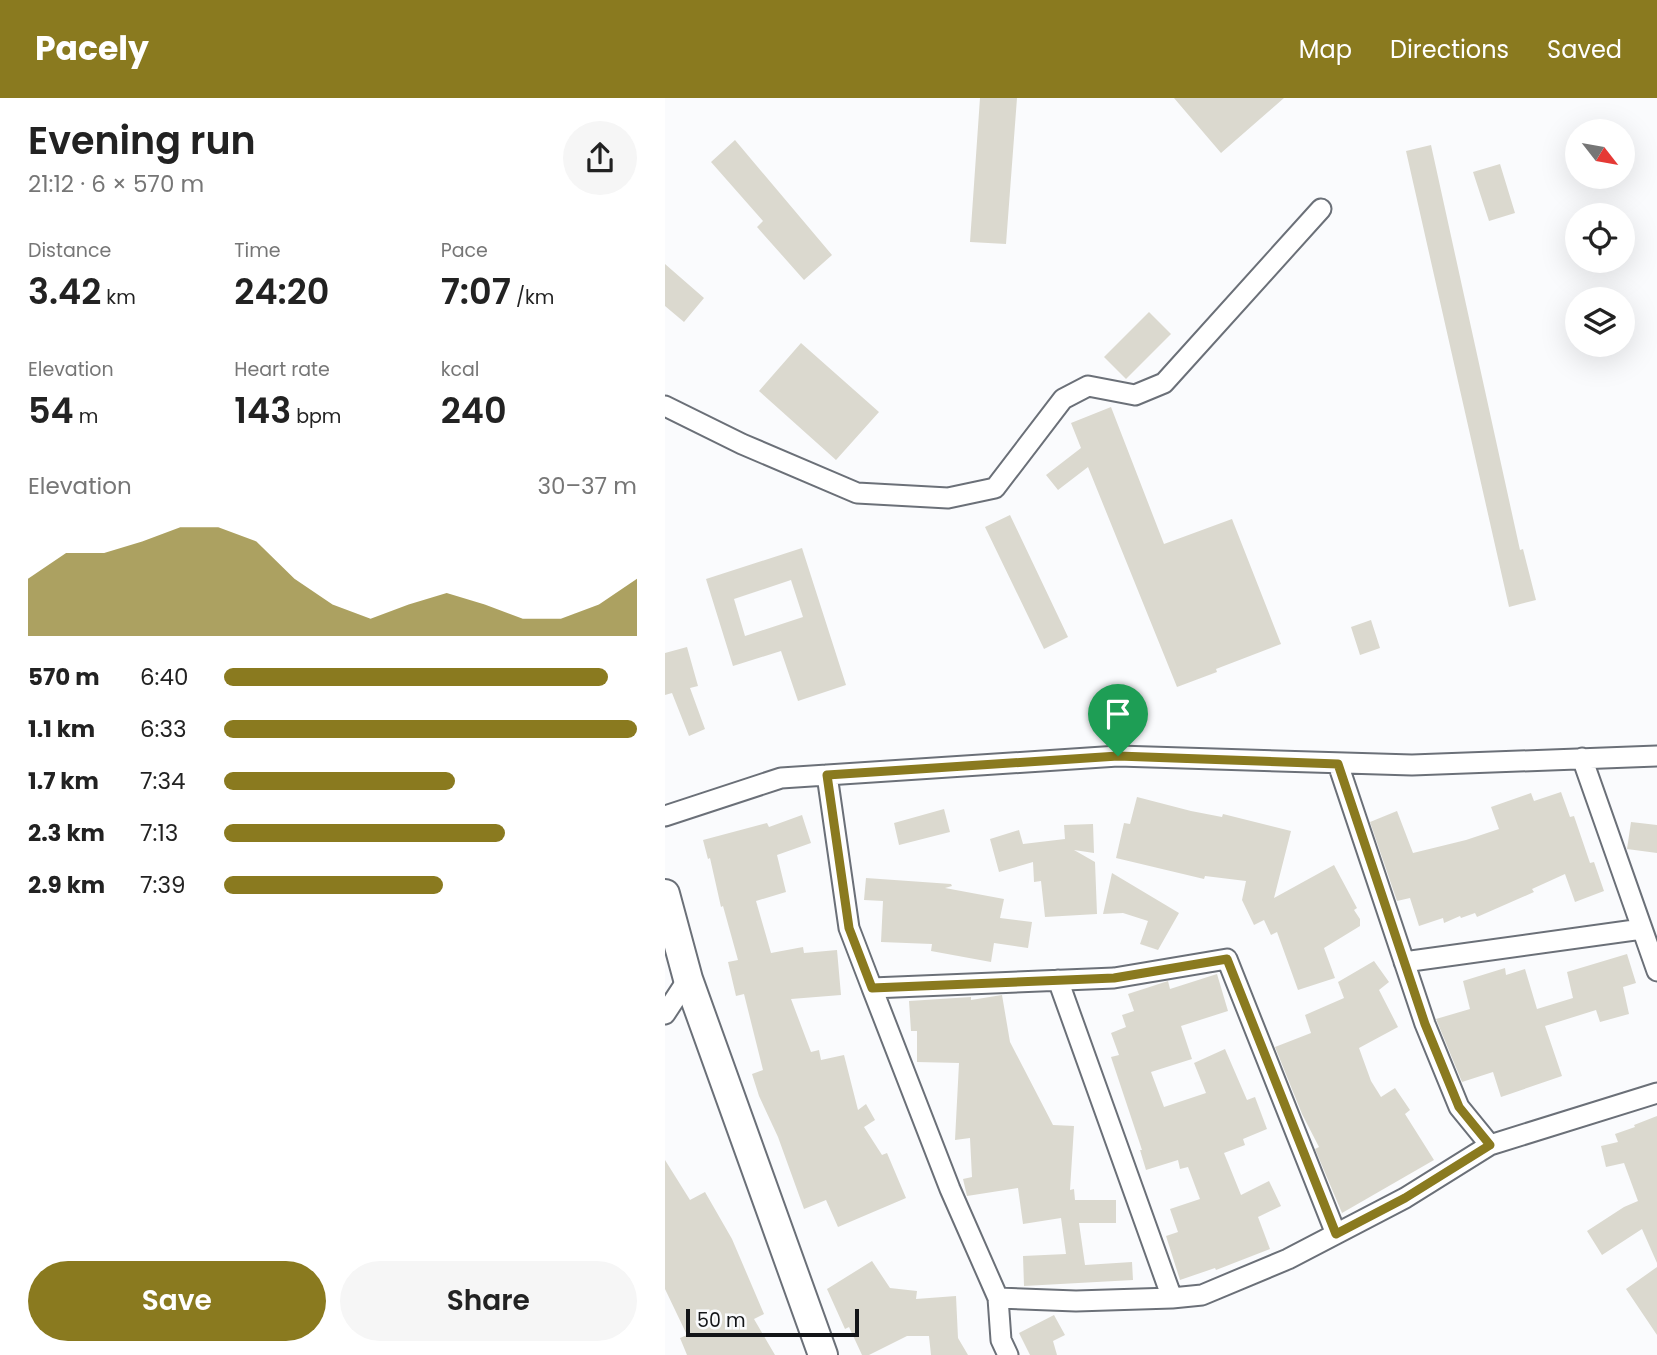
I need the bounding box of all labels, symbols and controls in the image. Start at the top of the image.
text: Pacely [35,25,149,72]
text: Map [1299,33,1352,66]
text: Directions [1390,33,1509,66]
text: Saved [1547,33,1622,66]
text: Evening run [28,114,256,167]
north arrow [1565,119,1635,189]
map controls [1565,119,1635,357]
button: share [563,121,637,195]
text: 21:12 · 6 × 570 m [28,168,204,200]
button: locate [1565,203,1635,273]
text: Distance [28,237,111,264]
text: Time [234,237,281,264]
text: Pace [441,237,488,264]
text: 3.42 [28,267,101,316]
text: 24:20 [234,267,329,316]
text: 7:07 [441,267,511,316]
text: km [101,284,136,311]
text: /km [511,284,554,311]
button: layers [1565,287,1635,357]
text: Elevation [28,356,114,383]
text: Heart rate [234,356,330,383]
text: kcal [441,356,480,383]
text: 54 [28,386,74,435]
text: 143 [234,386,291,435]
text: 240 [441,386,507,435]
text: m [74,403,98,430]
text: bpm [291,403,341,430]
text: Elevation [28,470,132,502]
text: 30–37 m [538,470,637,502]
text: 570 m [28,661,99,693]
text: 6:40 [140,661,188,693]
pin [1088,684,1148,756]
icon: arrive [1099,695,1137,733]
text: 1.1 km [28,713,95,745]
text: 6:33 [140,713,187,745]
text: 1.7 km [28,765,99,797]
text: 7:34 [140,765,185,797]
text: 2.3 km [28,817,105,849]
text: 7:13 [140,817,178,849]
text: 2.9 km [28,869,105,901]
text: 7:39 [140,869,186,901]
button: Save [28,1261,326,1341]
button: Share [340,1261,637,1341]
scale bar [686,1306,859,1338]
text: 50 m [697,1307,746,1334]

